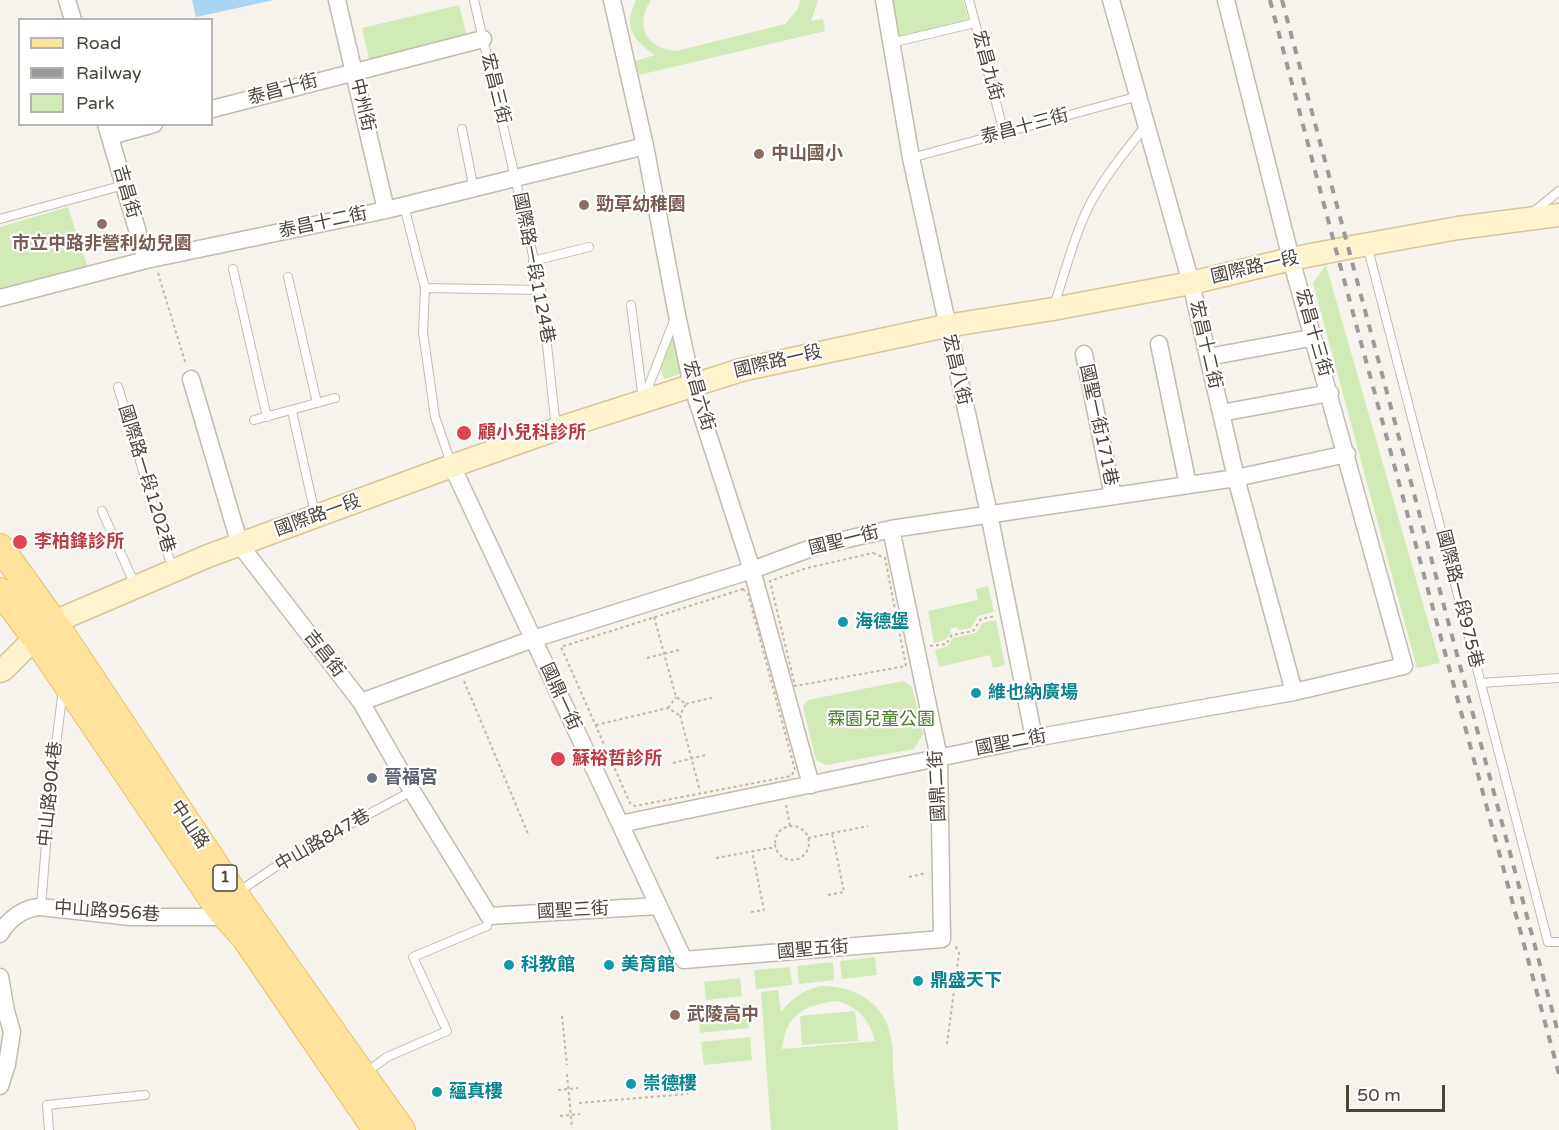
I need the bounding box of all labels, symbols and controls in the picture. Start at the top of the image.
legend [18,18,213,126]
street label: 宏昌九街 [967,28,1007,104]
text: Road [76,32,121,54]
street label: 宏昌三街 [476,51,514,127]
text: Railway [76,62,142,84]
street label: 泰昌十街 [245,70,321,110]
street label: 中州街 [345,76,379,134]
text: Park [76,92,114,114]
street label: 泰昌十三街 [979,105,1071,149]
place label: 中山國小 [771,143,843,165]
marker: 中山國小 [752,147,766,161]
street label: 吉昌街 [108,163,144,221]
street label: 國際路一段1124巷 [508,191,558,345]
place label: 勁草幼稚園 [596,194,686,216]
marker: 勁草幼稚園 [577,198,591,212]
street label: 泰昌十二街 [277,203,369,243]
marker: 市立中路非營利幼兒園 [95,217,109,231]
place label: 市立中路非營利幼兒園 [12,233,192,255]
street label: 國際路一段 [1209,247,1301,289]
street label: 宏昌十三街 [1290,287,1336,379]
street label: 宏昌十二街 [1184,299,1226,391]
street label: 宏昌八街 [937,332,975,408]
street label: 國際路一段 [732,341,824,383]
street label: 宏昌六街 [678,358,718,434]
street label: 國聖一街171巷 [1075,362,1121,488]
street label: 國際路一段1202巷 [113,403,179,555]
place label: 顧小兒科診所 [478,422,586,444]
marker: 顧小兒科診所 [455,424,473,442]
street label: 國際路一段 [272,490,364,542]
street label: 國聖一街 [806,522,882,560]
street label: 國際路一段975巷 [1431,528,1487,670]
place label: 李柏鋒診所 [34,531,124,553]
marker: 李柏鋒診所 [11,533,29,551]
place label: 海德堡 [855,611,909,633]
marker: 海德堡 [836,615,850,629]
street label: 吉昌街 [299,626,349,682]
street label: 國鼎一街 [535,660,585,734]
place label: 維也納廣場 [988,682,1078,704]
marker: 維也納廣場 [969,686,983,700]
park label: 霖園兒童公園 [827,709,935,731]
street label: 國聖二街 [974,726,1048,760]
street label: 中山路904巷 [35,740,67,848]
place label: 蘇裕哲診所 [572,748,662,770]
street label: 國鼎二街 [925,749,951,823]
marker: 蘇裕哲診所 [549,750,567,768]
place label: 晉福宮 [384,767,438,789]
marker: 晉福宮 [365,771,379,785]
street label: 中山路 [165,797,213,853]
street label: 中山路847巷 [272,805,374,877]
road number: 1 [213,865,237,891]
street label: 中山路956巷 [53,898,161,926]
street label: 國聖三街 [536,898,610,924]
street label: 國聖五街 [776,936,850,964]
place label: 科教館 [521,954,575,976]
place label: 美育館 [621,954,675,976]
marker: 科教館 [502,958,516,972]
marker: 美育館 [602,958,616,972]
place label: 鼎盛天下 [930,970,1002,992]
marker: 鼎盛天下 [911,974,925,988]
place label: 武陵高中 [687,1004,759,1026]
marker: 武陵高中 [668,1008,682,1022]
place label: 崇德樓 [643,1073,697,1095]
scale bar [1349,1073,1448,1111]
marker: 崇德樓 [624,1077,638,1091]
place label: 蘊真樓 [449,1081,503,1103]
text: 50 m [1357,1084,1401,1106]
marker: 蘊真樓 [430,1085,444,1099]

